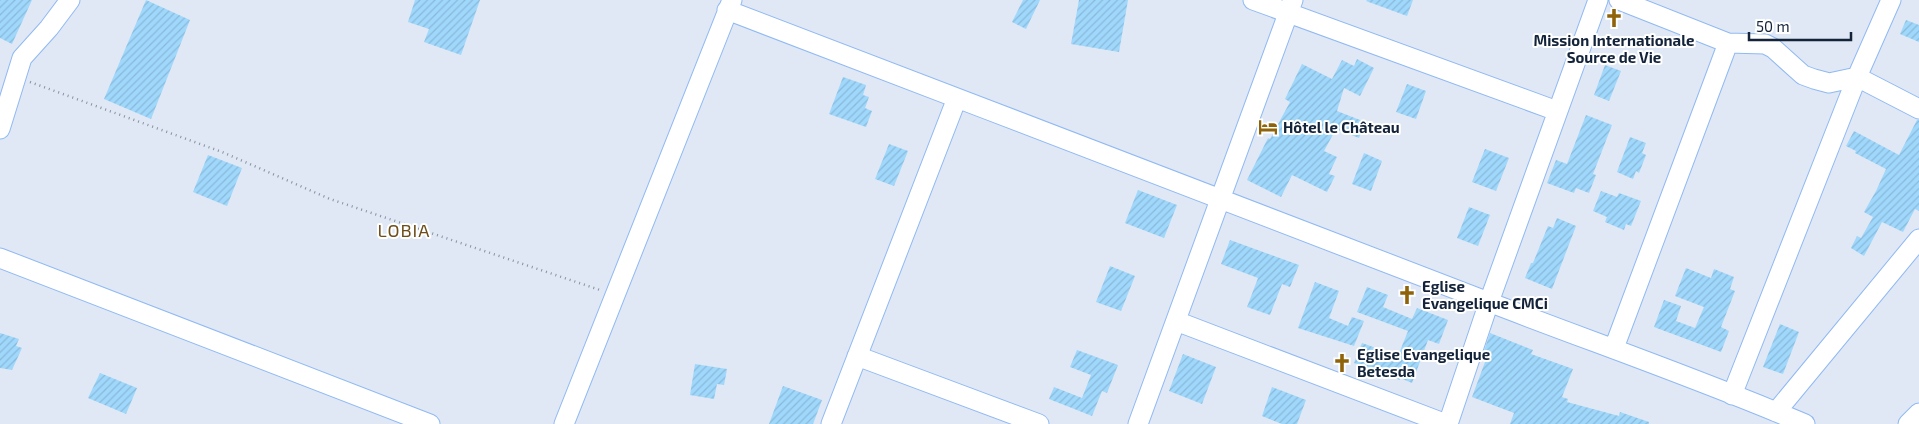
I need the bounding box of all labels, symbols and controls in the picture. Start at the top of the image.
church icon: Mission Internationale Source de Vie [1603,7,1625,29]
scale bar [1749,10,1852,42]
text: 50 m [1756,17,1790,35]
place label: Mission Internationale Source de Vie [1533,31,1695,66]
hotel icon: Hôtel le Château [1257,116,1279,138]
place label: Hôtel le Château [1283,118,1400,136]
district label: LOBIA [377,219,431,241]
place label: Eglise Evangelique CMCi [1422,277,1548,312]
church icon: Eglise Evangelique CMCi [1396,284,1418,306]
place label: Eglise Evangelique Betesda [1357,345,1490,380]
church icon: Eglise Evangelique Betesda [1331,352,1353,374]

